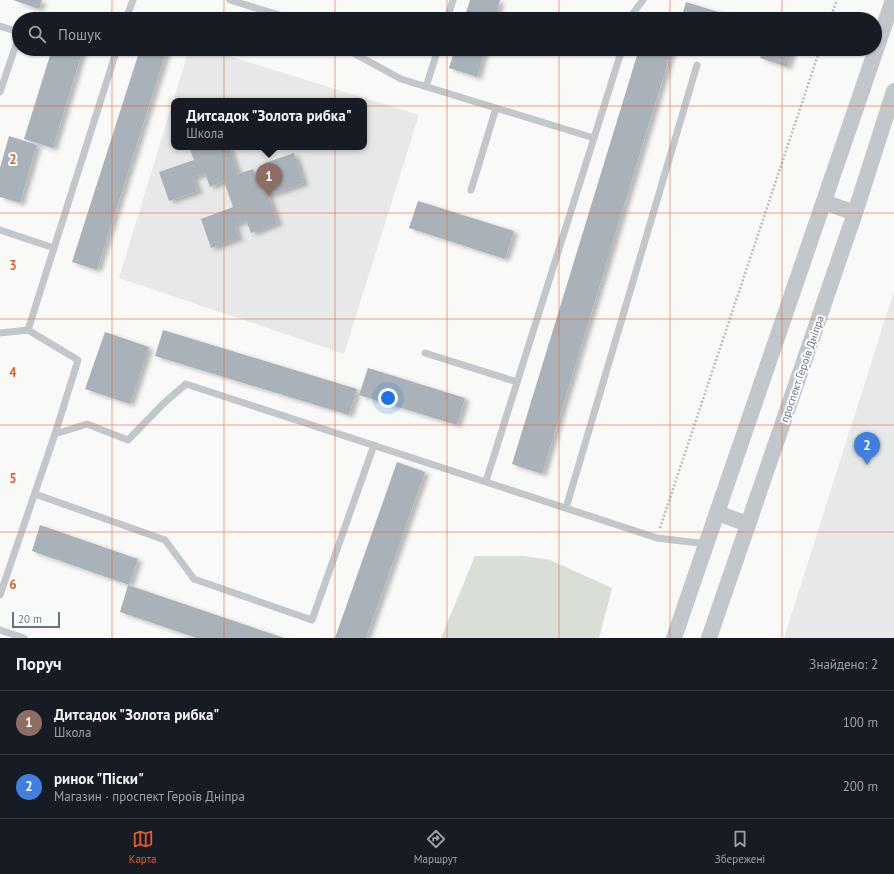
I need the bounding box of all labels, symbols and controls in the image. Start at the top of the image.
search box [12,12,882,56]
icon: search [26,23,48,45]
text: Пошук [58,25,101,44]
popup [171,98,367,150]
text: Дитсадок "Золота рибка" [186,106,352,125]
text: Школа [186,125,224,142]
text: 2 [9,151,17,168]
pin: 1 [256,163,282,196]
text: 3 [9,257,17,274]
street label: проспект Героїв Дніпра [777,314,827,424]
text: 4 [9,364,17,381]
your location [378,388,398,408]
pin: 2 [854,432,880,465]
text: 5 [9,470,17,487]
text: 6 [9,576,17,593]
scale bar [12,610,60,629]
text: 20 m [18,612,42,626]
text: Поруч [16,653,62,675]
text: Знайдено: 2 [809,656,878,673]
text: Дитсадок "Золота рибка" [54,705,219,724]
text: 1 [25,714,33,731]
text: 100 m [843,714,878,731]
text: Школа [54,724,91,741]
text: ринок "Піски" [54,769,144,788]
text: 2 [25,778,33,795]
text: 200 m [843,778,878,795]
text: Магазин · проспект Героїв Дніпра [54,788,245,805]
tab: Карта [129,828,156,866]
tab: Маршрут [414,828,457,866]
tab: Збережені [715,828,765,866]

